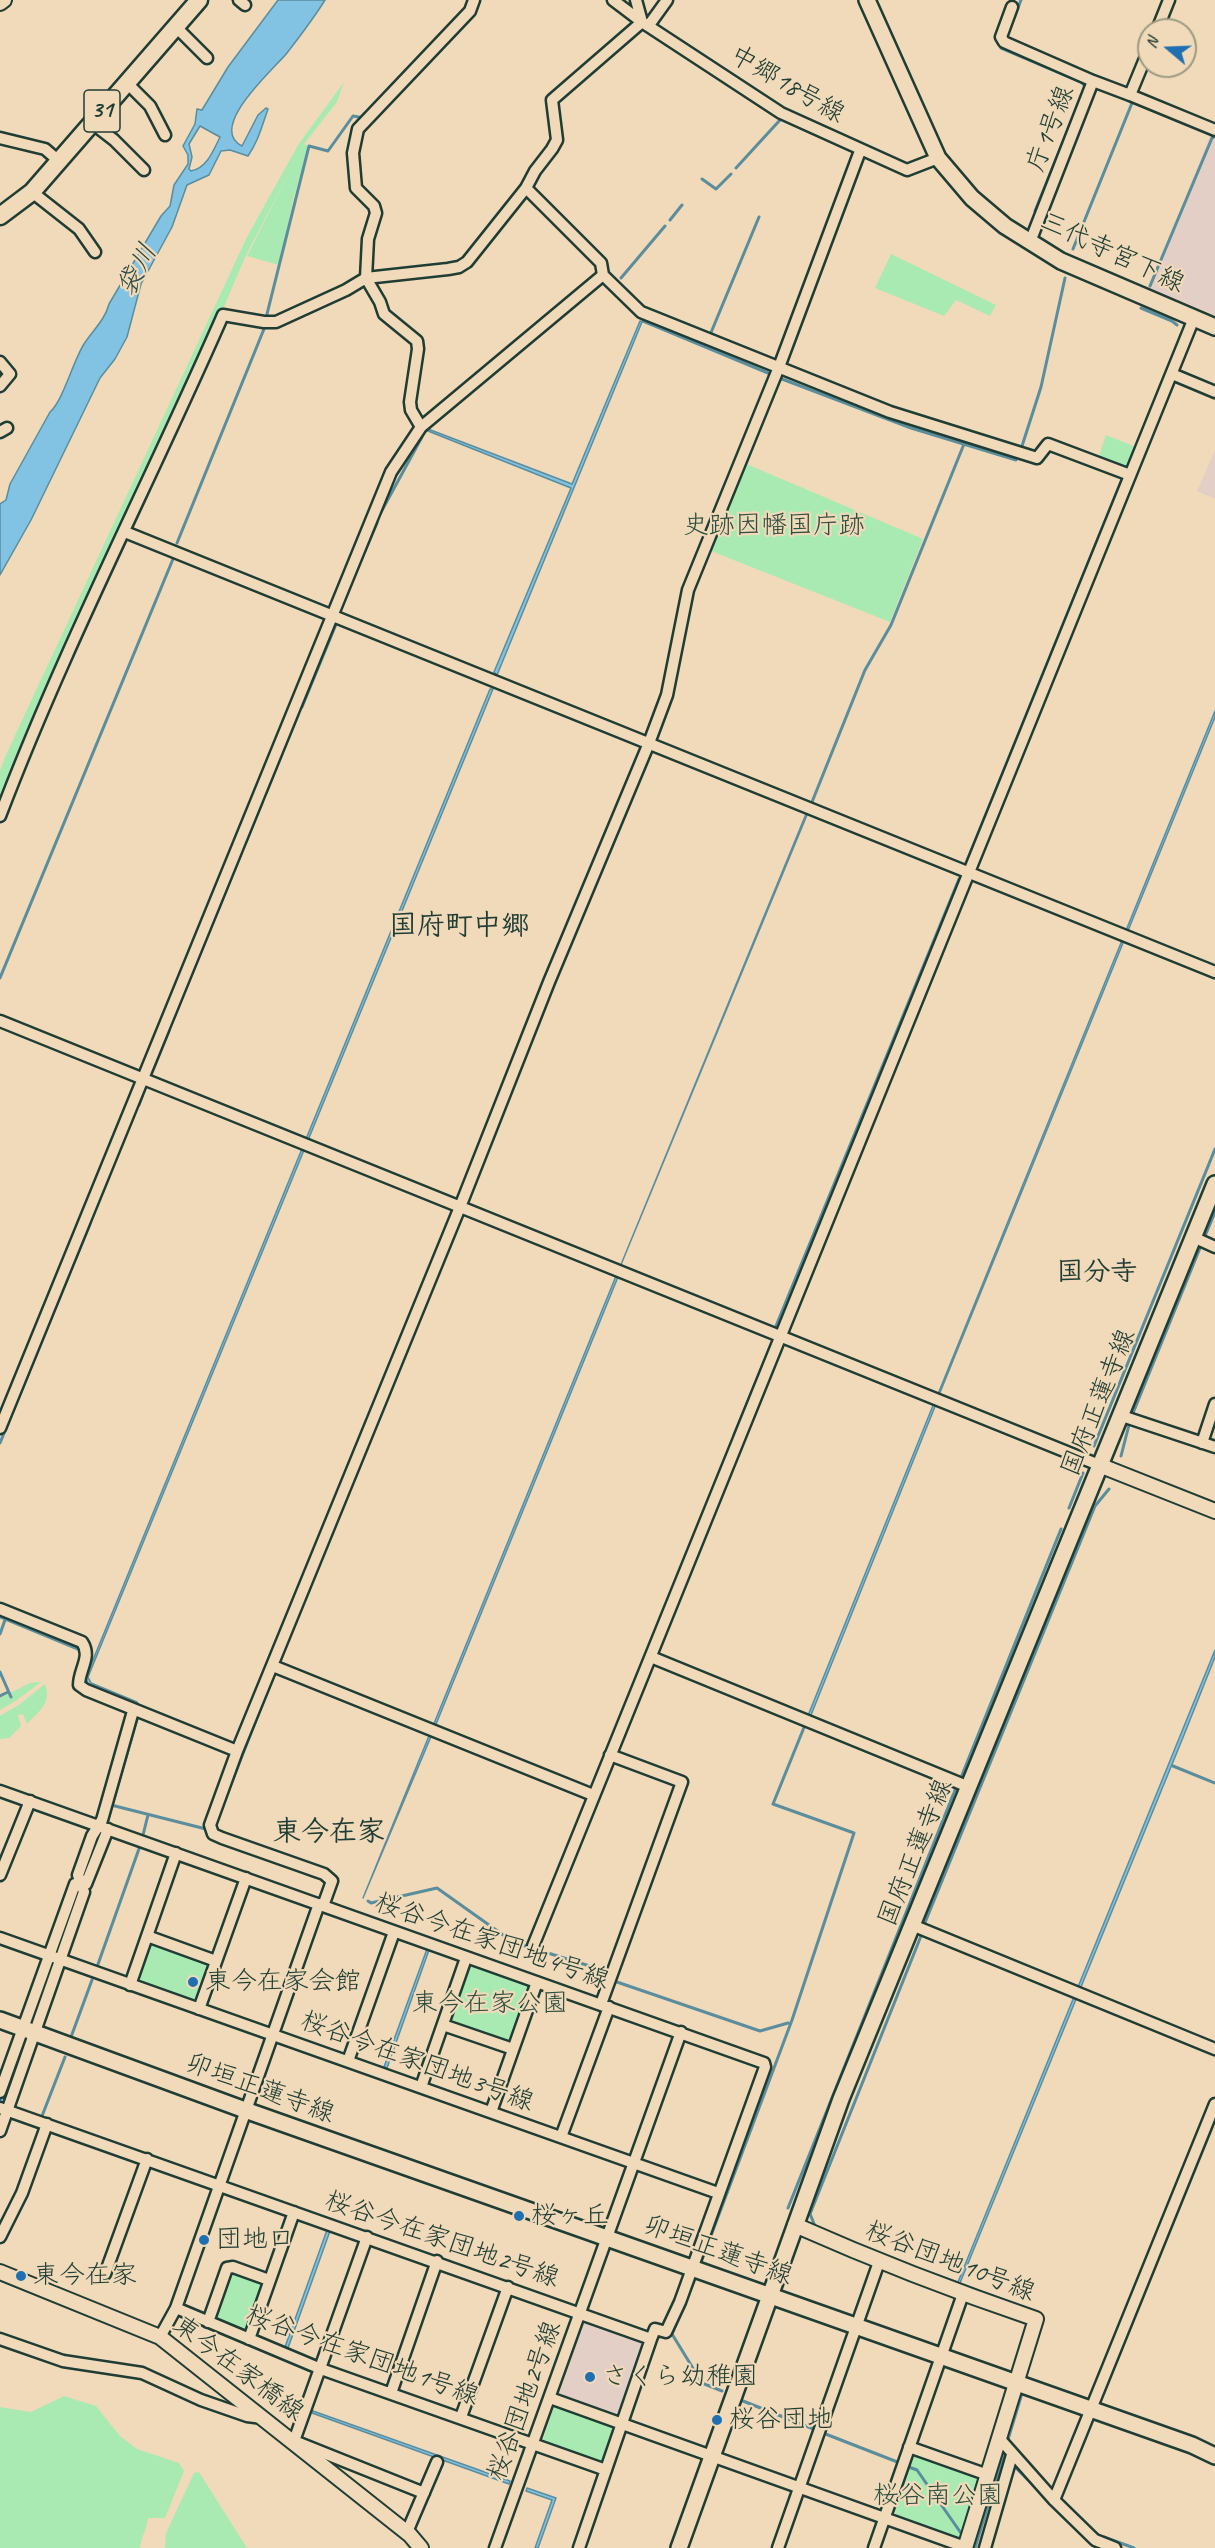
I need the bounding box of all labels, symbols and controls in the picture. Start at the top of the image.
north arrow [1137,18,1197,78]
text: N [1141,35,1163,51]
street label: 中郷18号線 [724,40,850,130]
street label: 庁1号線 [1020,82,1082,176]
road number: 31 [84,90,120,132]
street label: 三代寺宮下線 [1035,206,1189,300]
water label: 袋川 [111,239,165,301]
park label: 史跡因幡国庁跡 [683,510,865,542]
district label: 国府町中郷 [389,910,529,944]
district label: 国分寺 [1057,1257,1137,1289]
street label: 国府正蓮寺線 [1055,1325,1143,1481]
street label: 国府正蓮寺線 [872,1775,960,1931]
district label: 東今在家 [273,1816,385,1850]
street label: 桜谷今在家団地4号線 [371,1887,613,1997]
place label: 東今在家会館 [205,1966,361,1998]
marker: 東今在家会館 [186,1975,200,1989]
park label: 東今在家公園 [412,1988,568,2020]
street label: 桜谷今在家団地3号線 [296,2005,538,2119]
street label: 卯垣正蓮寺線 [181,2048,339,2130]
street label: 桜谷今在家団地2号線 [321,2185,563,2295]
place label: 桜ヶ丘 [531,2200,609,2232]
marker: 桜ヶ丘 [512,2209,526,2223]
street label: 卯垣正蓮寺線 [639,2210,797,2292]
street label: 桜谷団地10号線 [861,2215,1039,2309]
place label: 団地口 [216,2224,294,2256]
marker: 団地口 [197,2233,211,2247]
place label: 東今在家 [33,2260,137,2292]
marker: 東今在家 [14,2269,28,2283]
street label: 桜谷今在家団地1号線 [241,2299,483,2413]
street label: 東今在家橋線 [166,2310,310,2428]
street label: 桜谷団地2号線 [482,2317,568,2485]
place label: さくら幼稚園 [602,2361,758,2393]
marker: さくら幼稚園 [583,2370,597,2384]
place label: 桜谷団地 [729,2404,833,2436]
marker: 桜谷団地 [710,2413,724,2427]
park label: 桜谷南公園 [873,2480,1003,2512]

